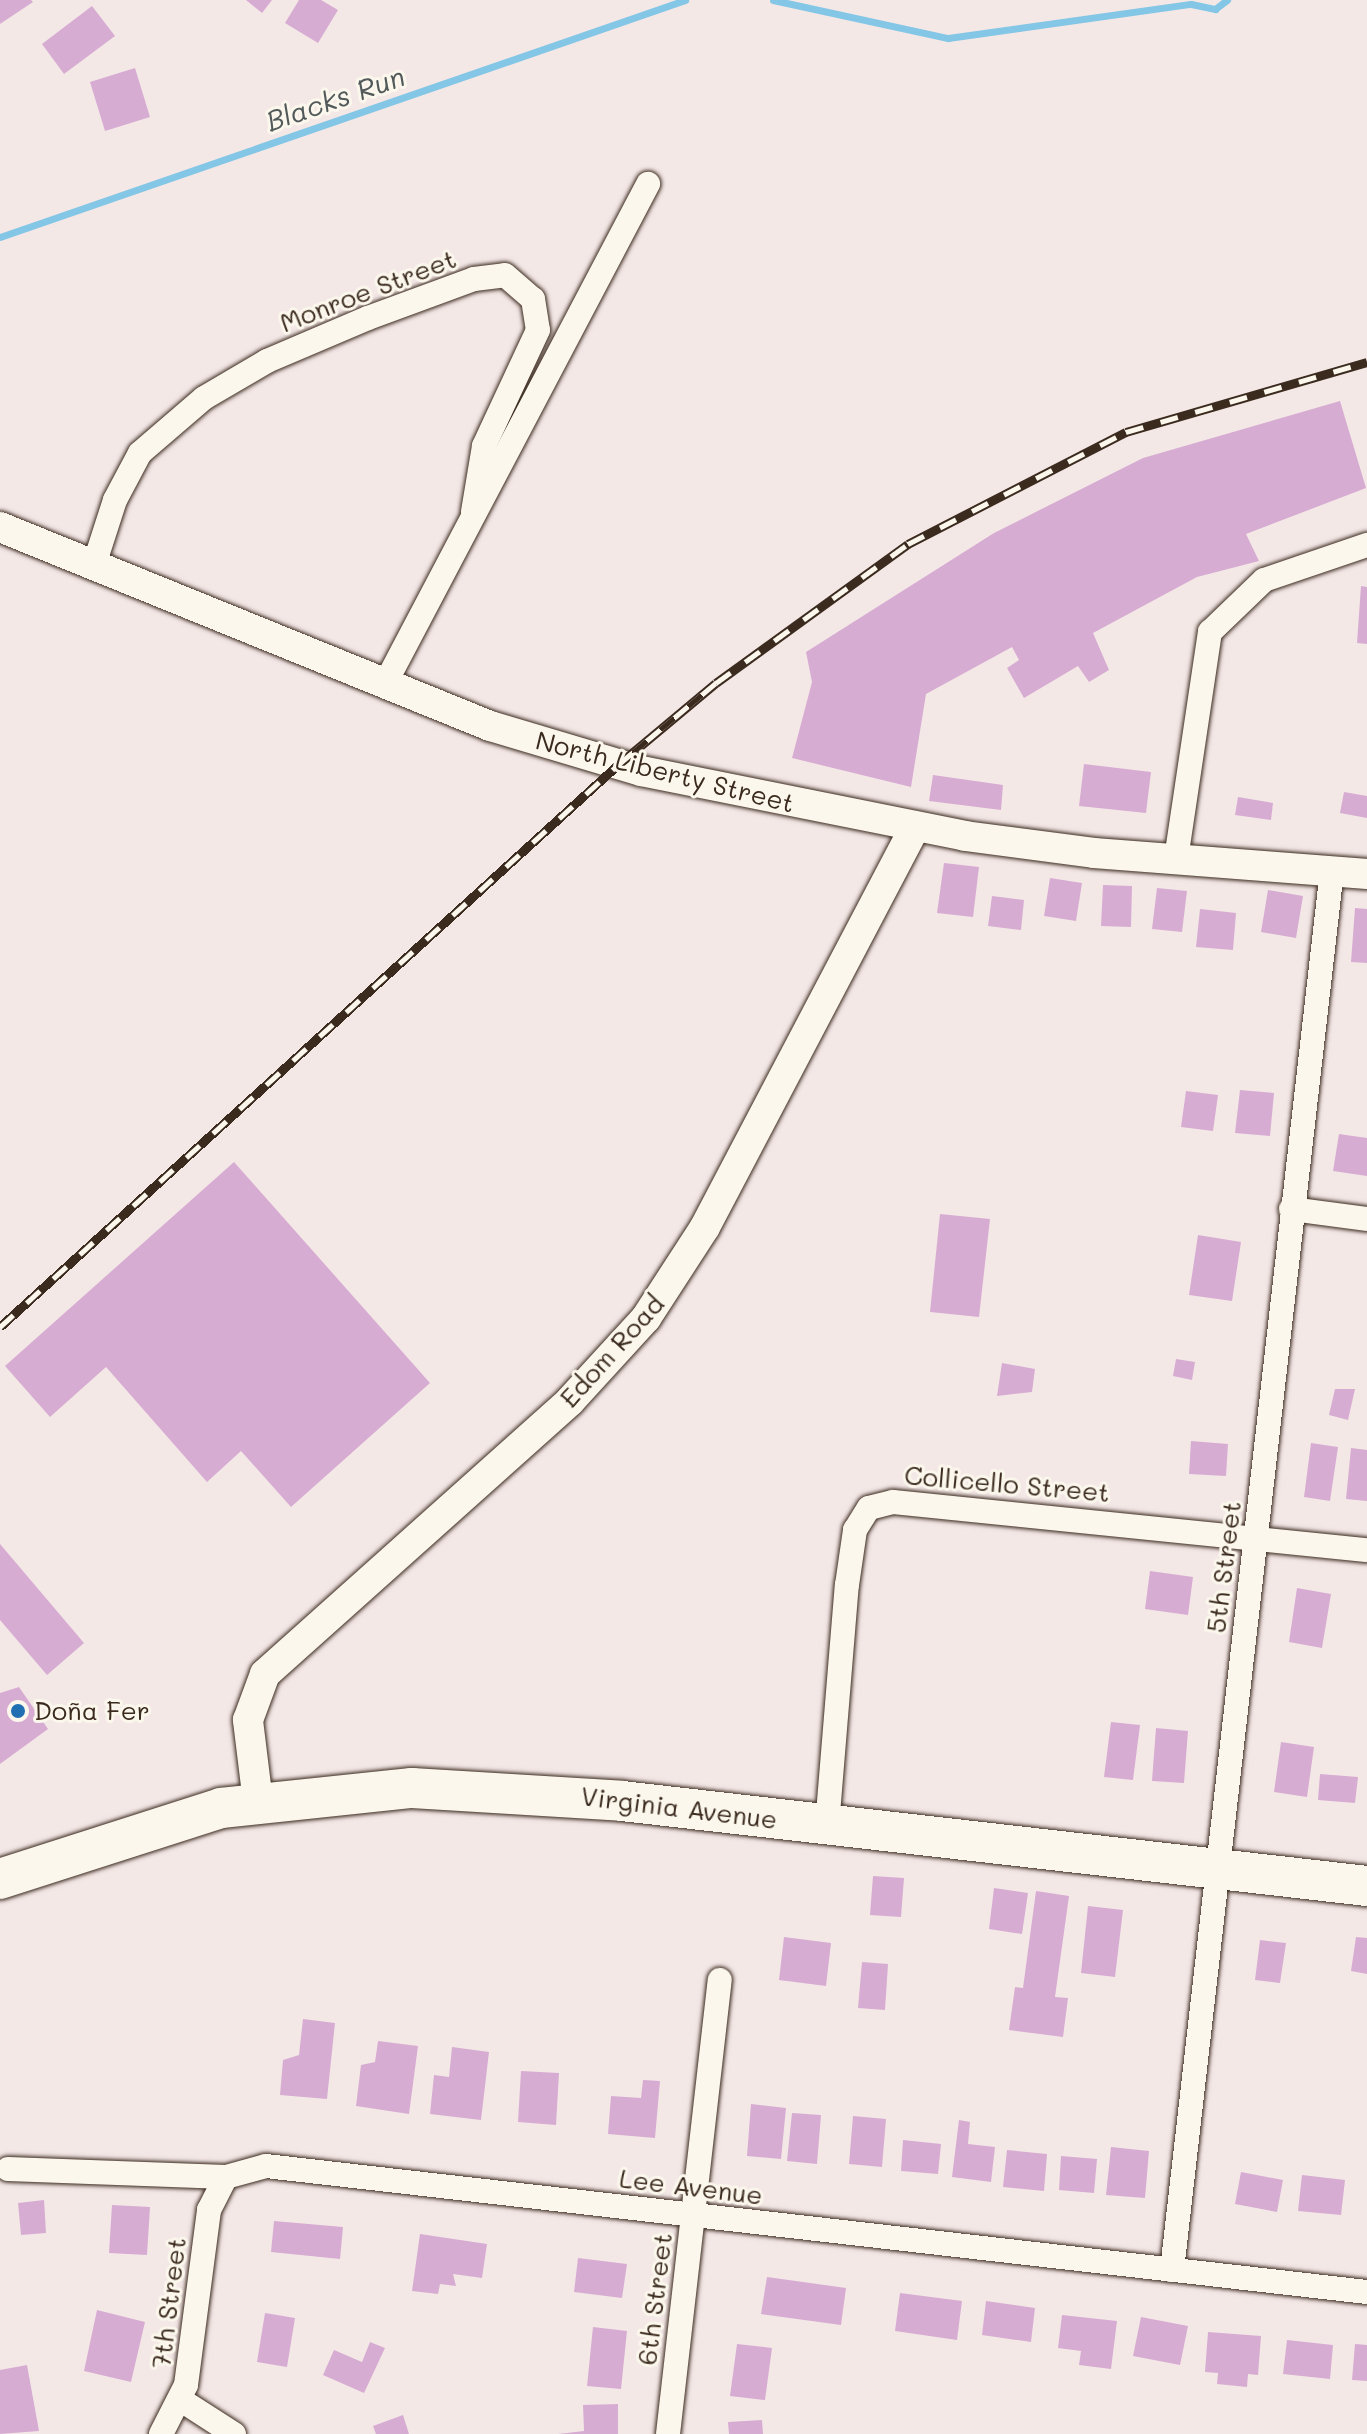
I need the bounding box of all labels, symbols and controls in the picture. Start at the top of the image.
water label: Blacks Run [261,59,409,137]
street label: Monroe Street [275,243,461,339]
street label: North Liberty Street [532,725,798,819]
street label: Edom Road [553,1288,671,1414]
street label: Collicello Street [903,1459,1111,1509]
street label: 5th Street [1200,1499,1248,1635]
place label: Doña Fer [34,1695,150,1727]
marker: Doña Fer [9,1702,27,1720]
street label: Virginia Avenue [579,1780,779,1836]
street label: Lee Avenue [618,2163,764,2211]
street label: 6th Street [631,2231,679,2367]
street label: 7th Street [145,2236,193,2370]

